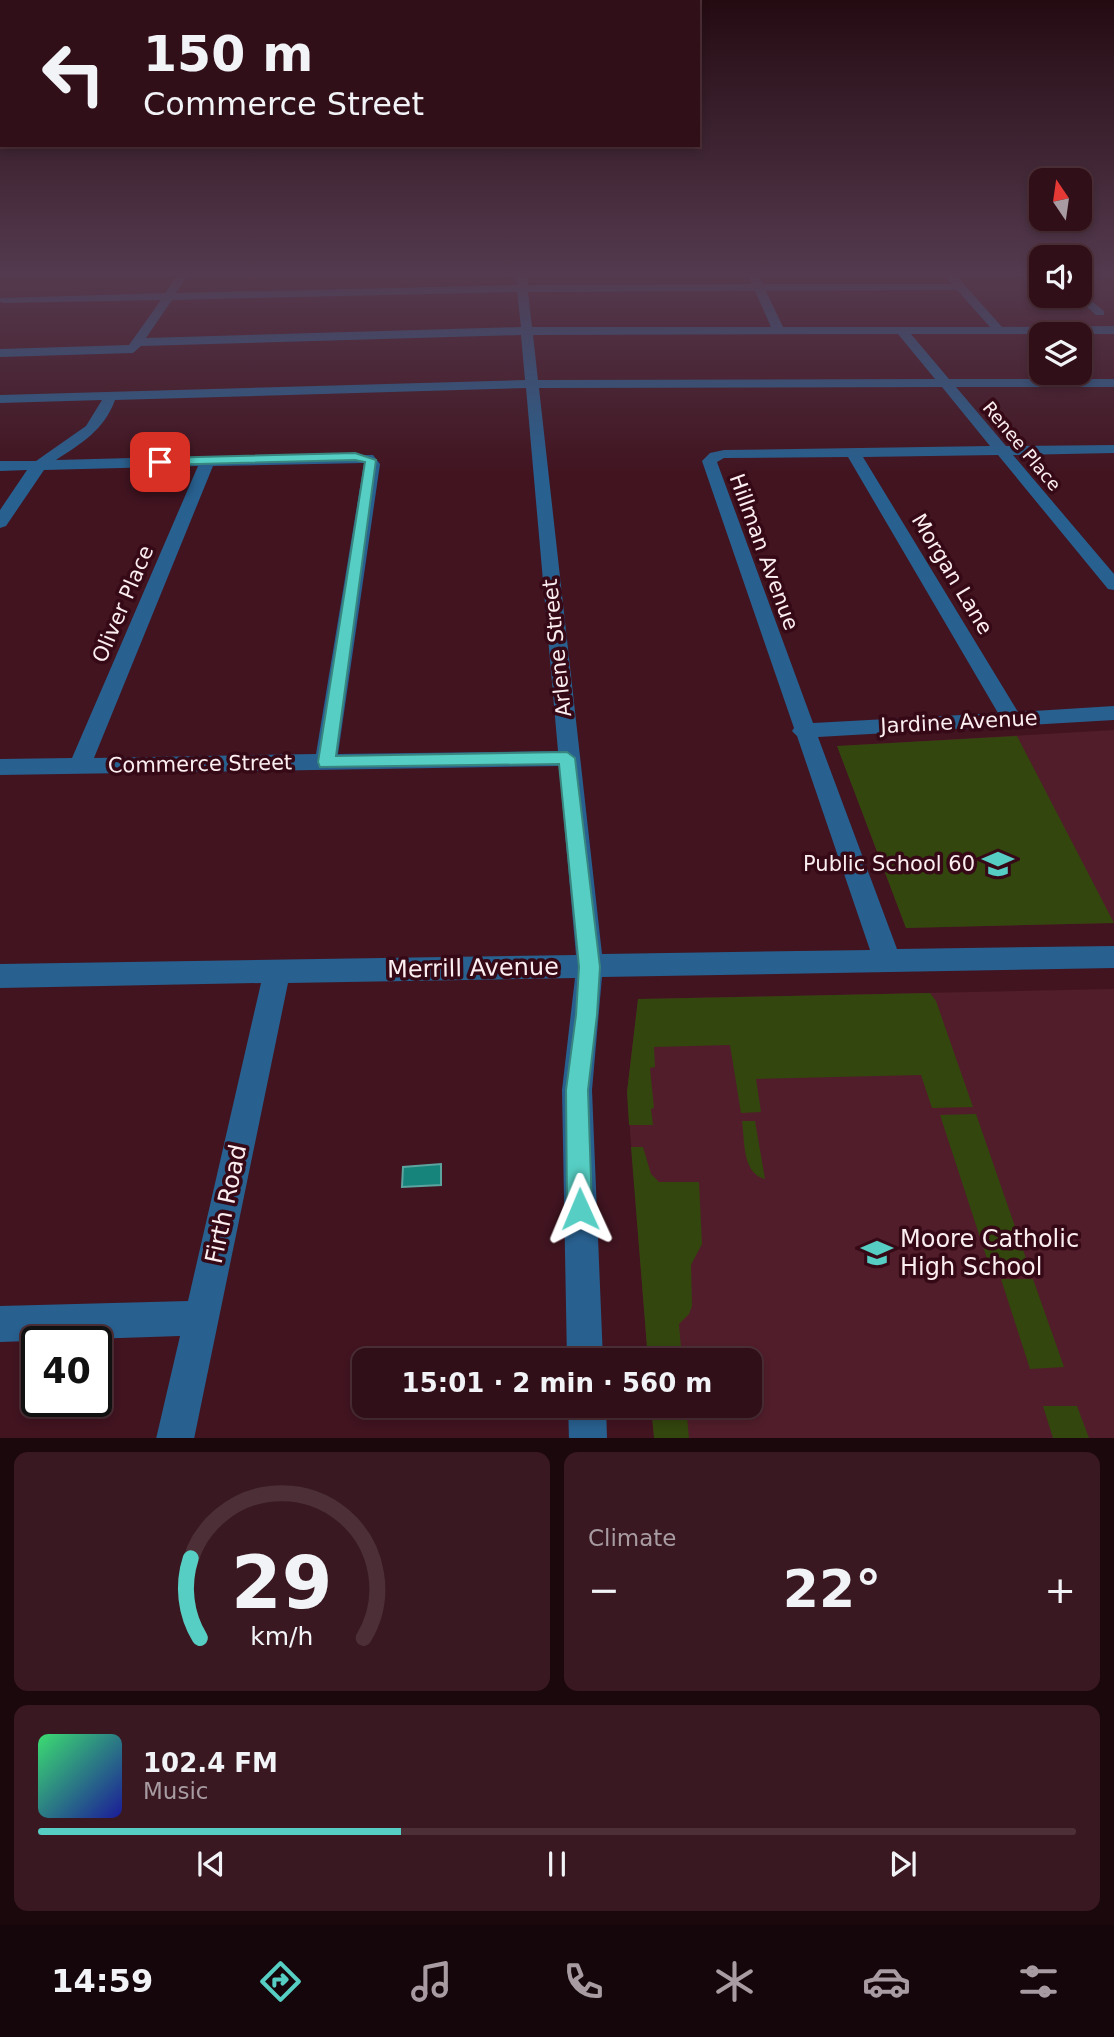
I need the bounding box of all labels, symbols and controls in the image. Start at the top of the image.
text: 150 m [143,26,313,83]
icon: left [28,28,119,119]
text: Commerce Street [143,85,424,123]
north arrow [1029,168,1092,231]
map controls [1029,168,1092,385]
button: sound [1029,245,1092,308]
button: layers [1029,322,1092,385]
street label: Renee Place [979,397,1065,495]
pin [130,432,190,492]
icon: arrive [141,443,179,481]
street label: Hillman Avenue [725,471,803,633]
street label: Morgan Lane [907,509,997,639]
street label: Oliver Place [88,542,158,666]
street label: Arlene Street [538,578,576,718]
street label: Jardine Avenue [878,706,1038,738]
street label: Commerce Street [108,750,292,778]
school or university icon: Public School 60 [981,847,1015,881]
place label: Public School 60 [803,852,975,876]
street label: Merrill Avenue [387,953,559,983]
street label: Firth Road [200,1142,252,1266]
position arrow [543,1172,617,1246]
place label: Moore Catholic High School [900,1225,1079,1281]
school or university icon: Moore Catholic High School [860,1236,894,1270]
speed limit sign: 40 [21,1326,112,1417]
text: 15:01 · 2 min · 560 m [402,1368,712,1398]
text: Climate [588,1525,677,1551]
text: 29 [231,1540,333,1625]
text: 22° [783,1559,881,1619]
text: − [588,1568,620,1612]
text: + [1044,1568,1076,1612]
text: km/h [250,1621,314,1650]
text: 102.4 FM [143,1748,278,1778]
text: Music [143,1778,208,1804]
icon: previous [192,1845,230,1883]
icon: pause [538,1845,576,1883]
icon: next [884,1845,922,1883]
icon: directions [256,1957,305,2006]
icon: music [407,1957,456,2006]
icon: phone [559,1957,608,2006]
icon: climate [710,1957,759,2006]
icon: car [862,1957,911,2006]
icon: filters [1014,1957,1063,2006]
text: 14:59 [51,1962,153,2000]

